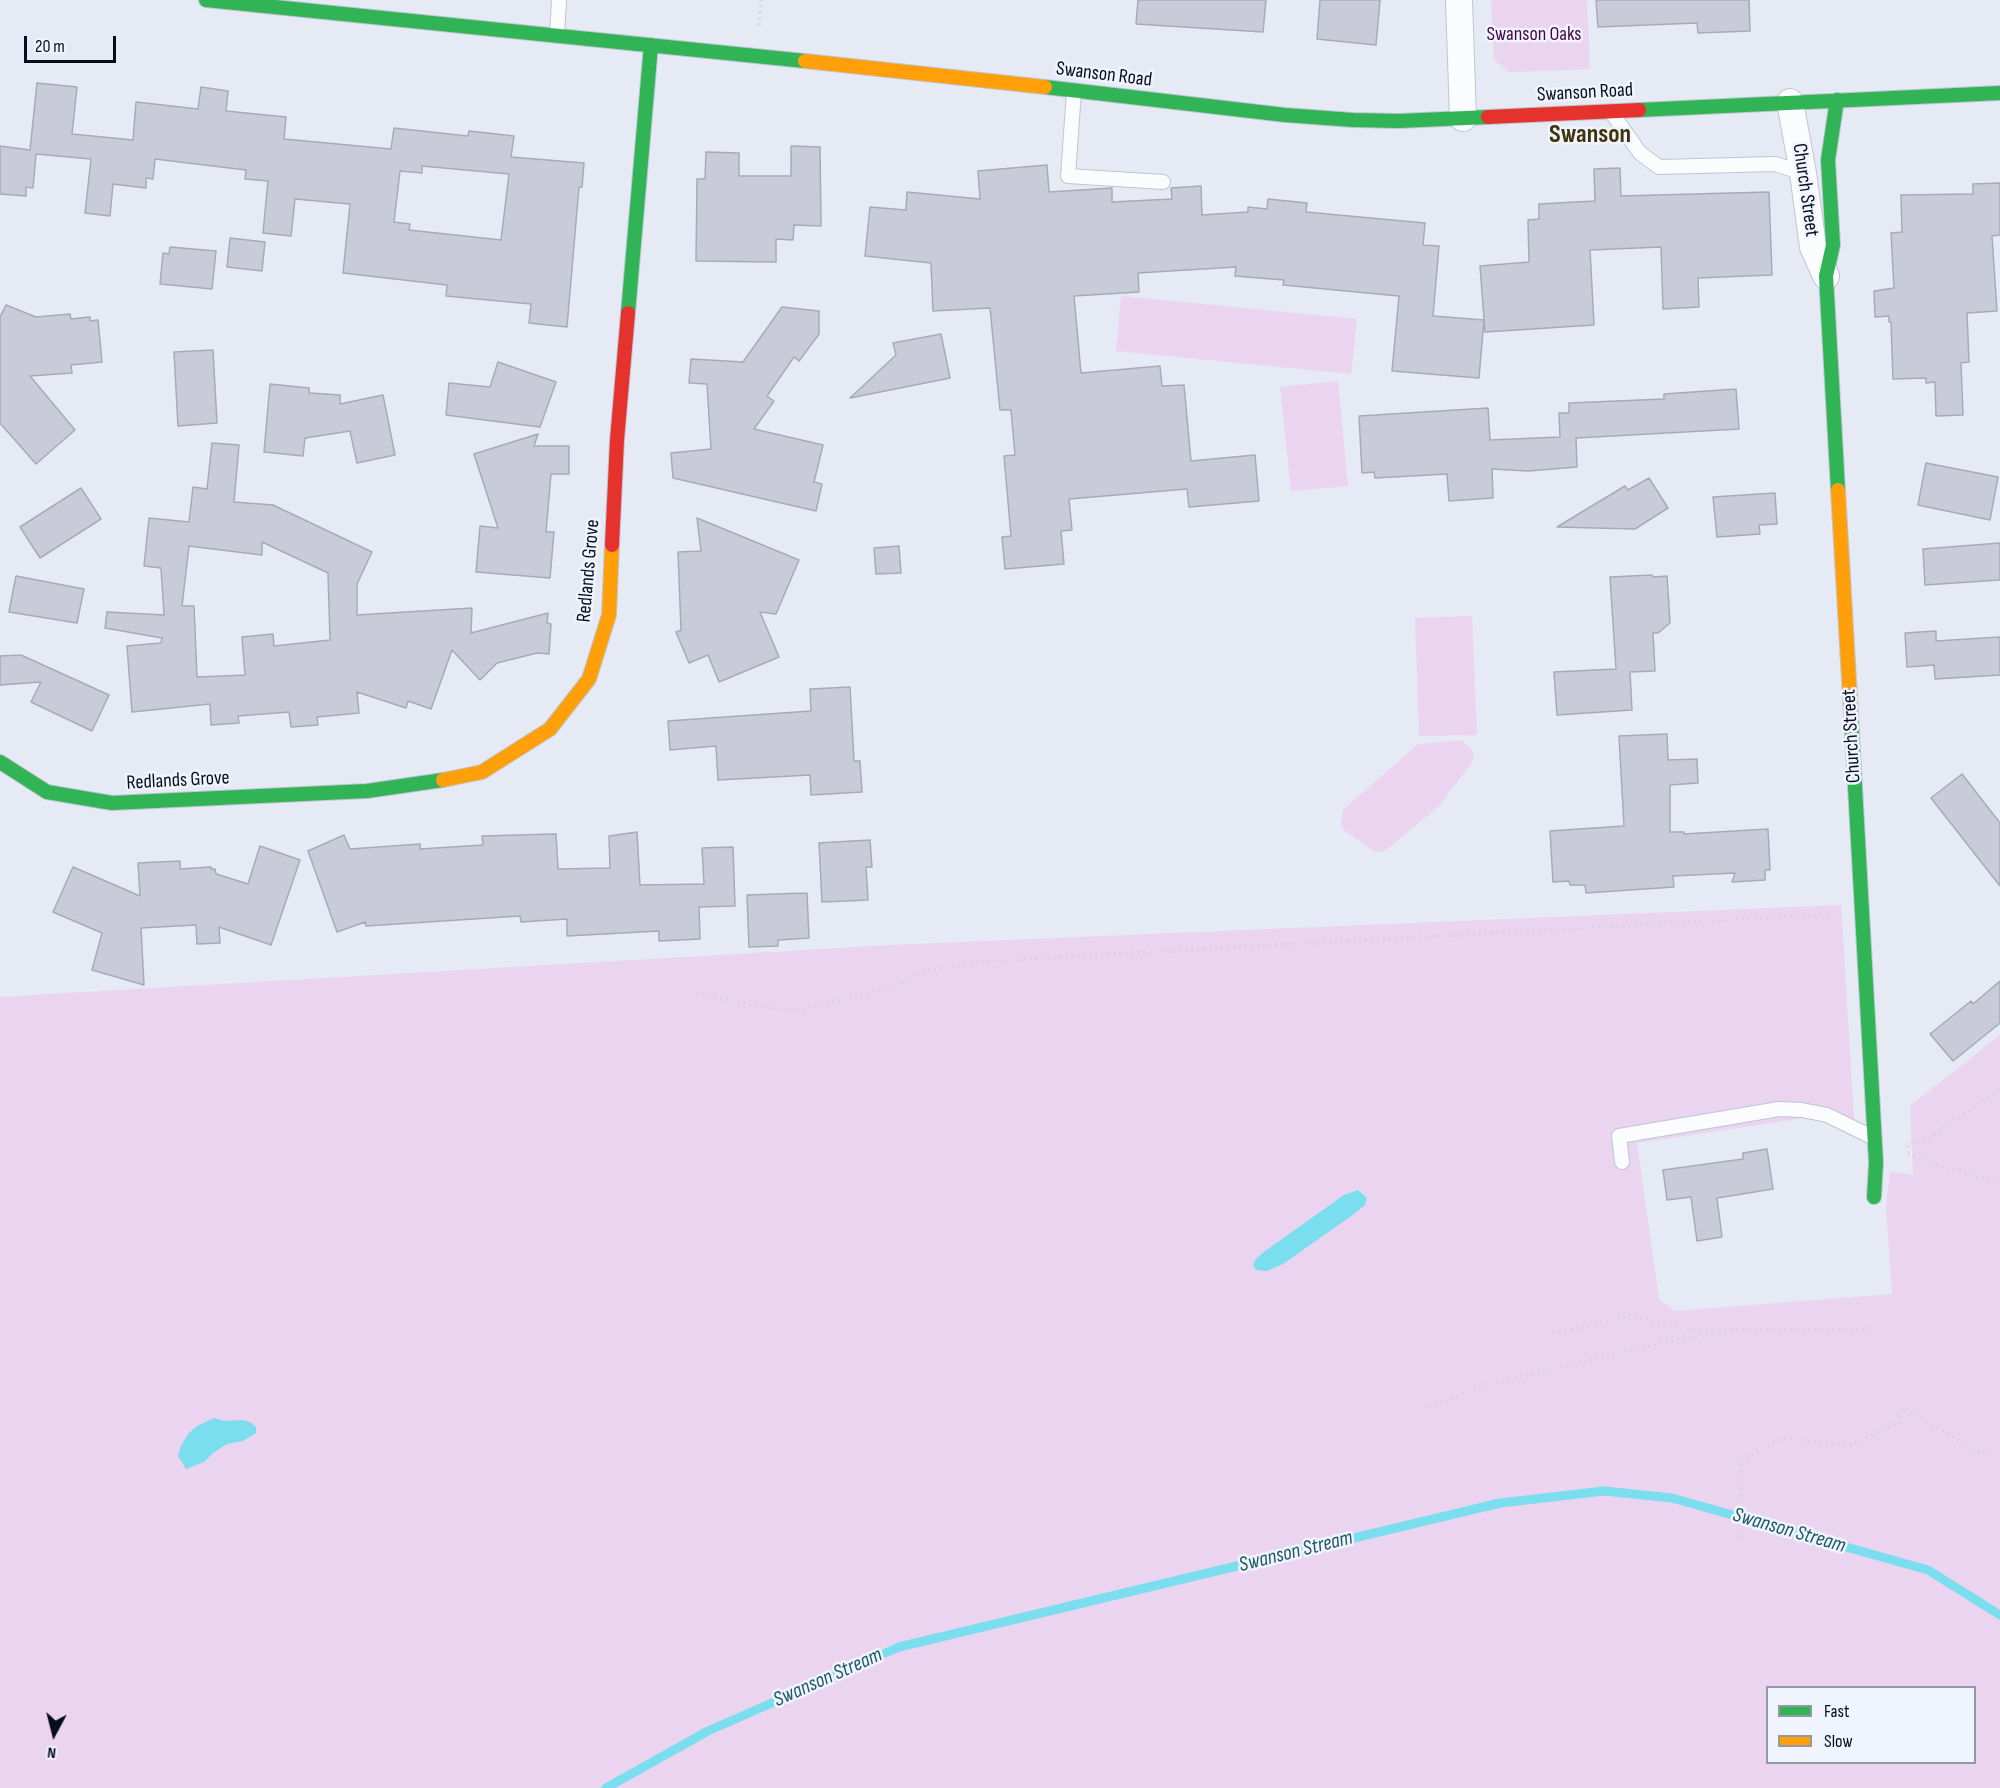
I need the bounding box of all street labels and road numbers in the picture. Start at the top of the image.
street label: Swanson Road [1055,57,1153,93]
street label: Swanson Road [1536,78,1634,108]
street label: Church Street [1787,142,1823,238]
street label: Redlands Grove [573,519,605,623]
street label: Church Street [1838,688,1866,784]
street label: Redlands Grove [126,766,230,796]

